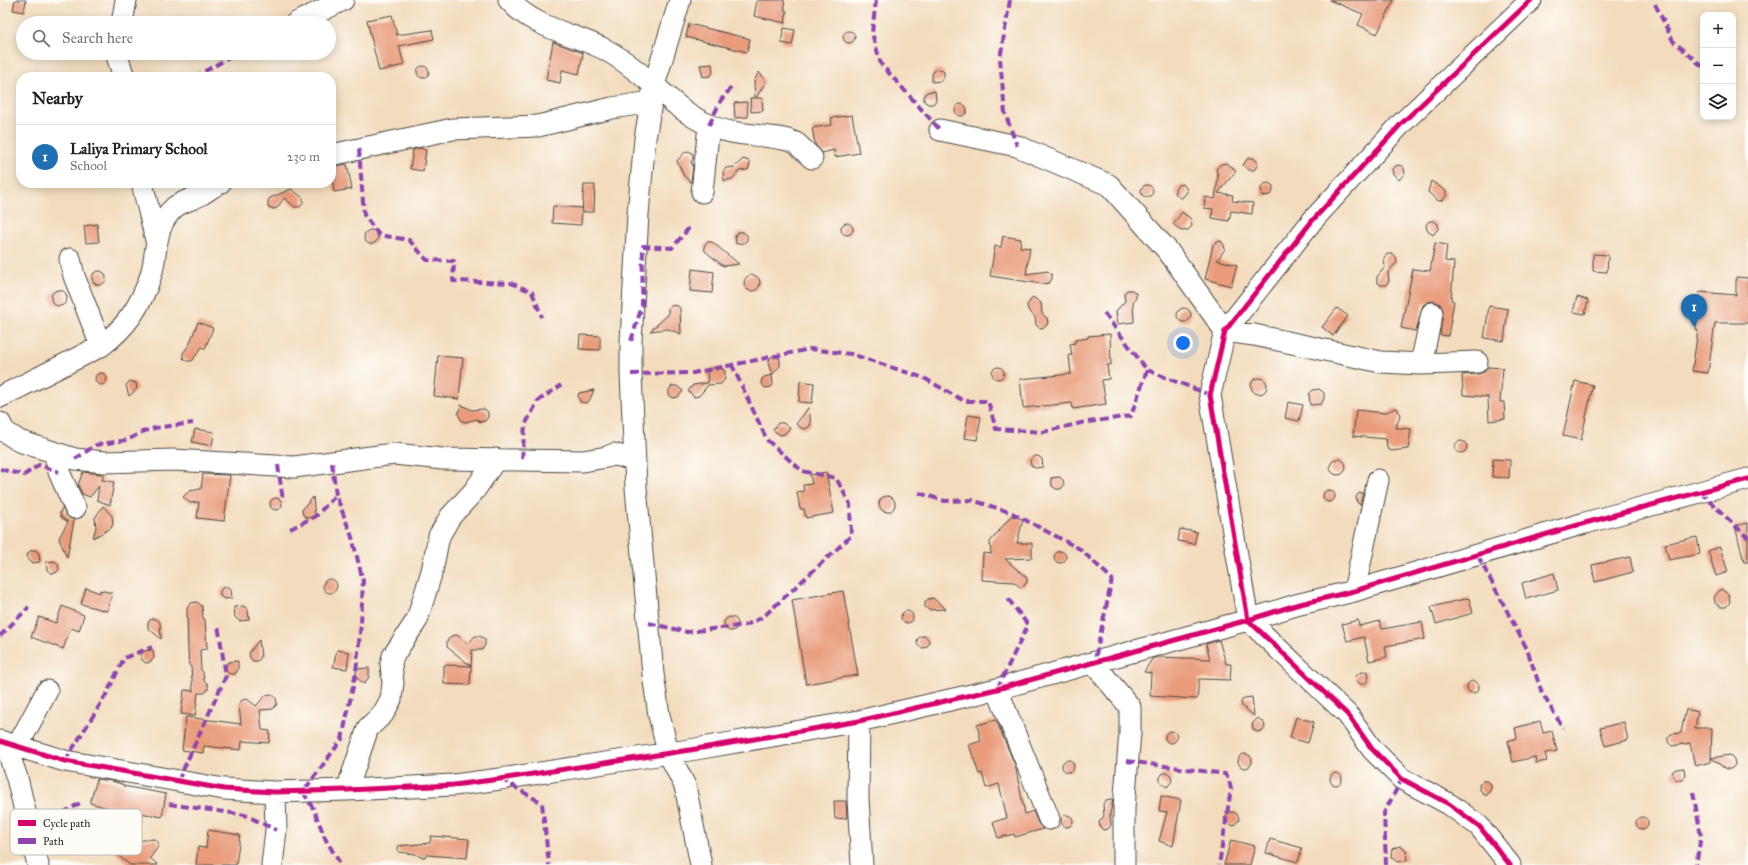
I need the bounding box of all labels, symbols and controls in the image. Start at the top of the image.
map controls [1700,12,1736,120]
button: + [1700,12,1736,48]
search box [16,16,336,60]
icon: search [30,27,52,49]
text: Search here [62,29,133,47]
button: − [1700,48,1736,84]
button: layers [1700,84,1736,120]
text: Nearby [32,88,83,109]
text: Laliya Primary School [70,140,208,158]
text: 1 [42,149,48,165]
text: 230 m [287,149,320,165]
text: School [70,158,107,174]
pin: 1 [1681,294,1707,327]
your location [1173,333,1193,353]
legend [10,809,142,855]
text: Cycle path [43,817,90,830]
text: Path [43,835,64,848]

